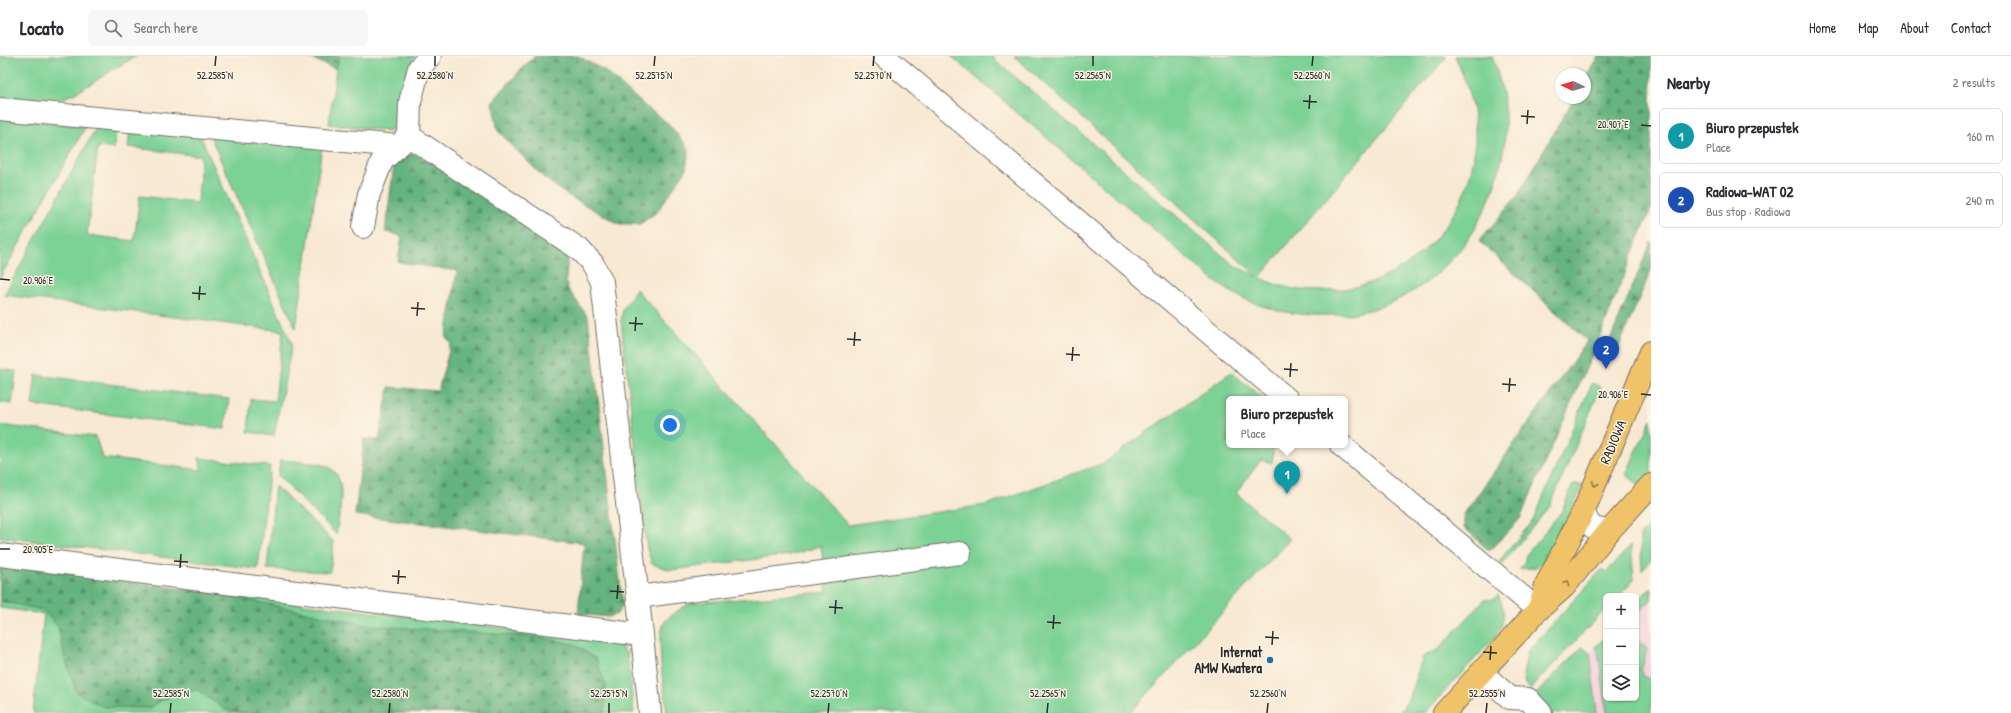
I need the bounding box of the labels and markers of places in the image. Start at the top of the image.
pin: 2 [1593,336,1619,369]
pin: 1 [1274,461,1300,494]
place label: Internat AMW Kwatera [1194,642,1263,677]
marker: Internat AMW Kwatera [1265,655,1275,665]

